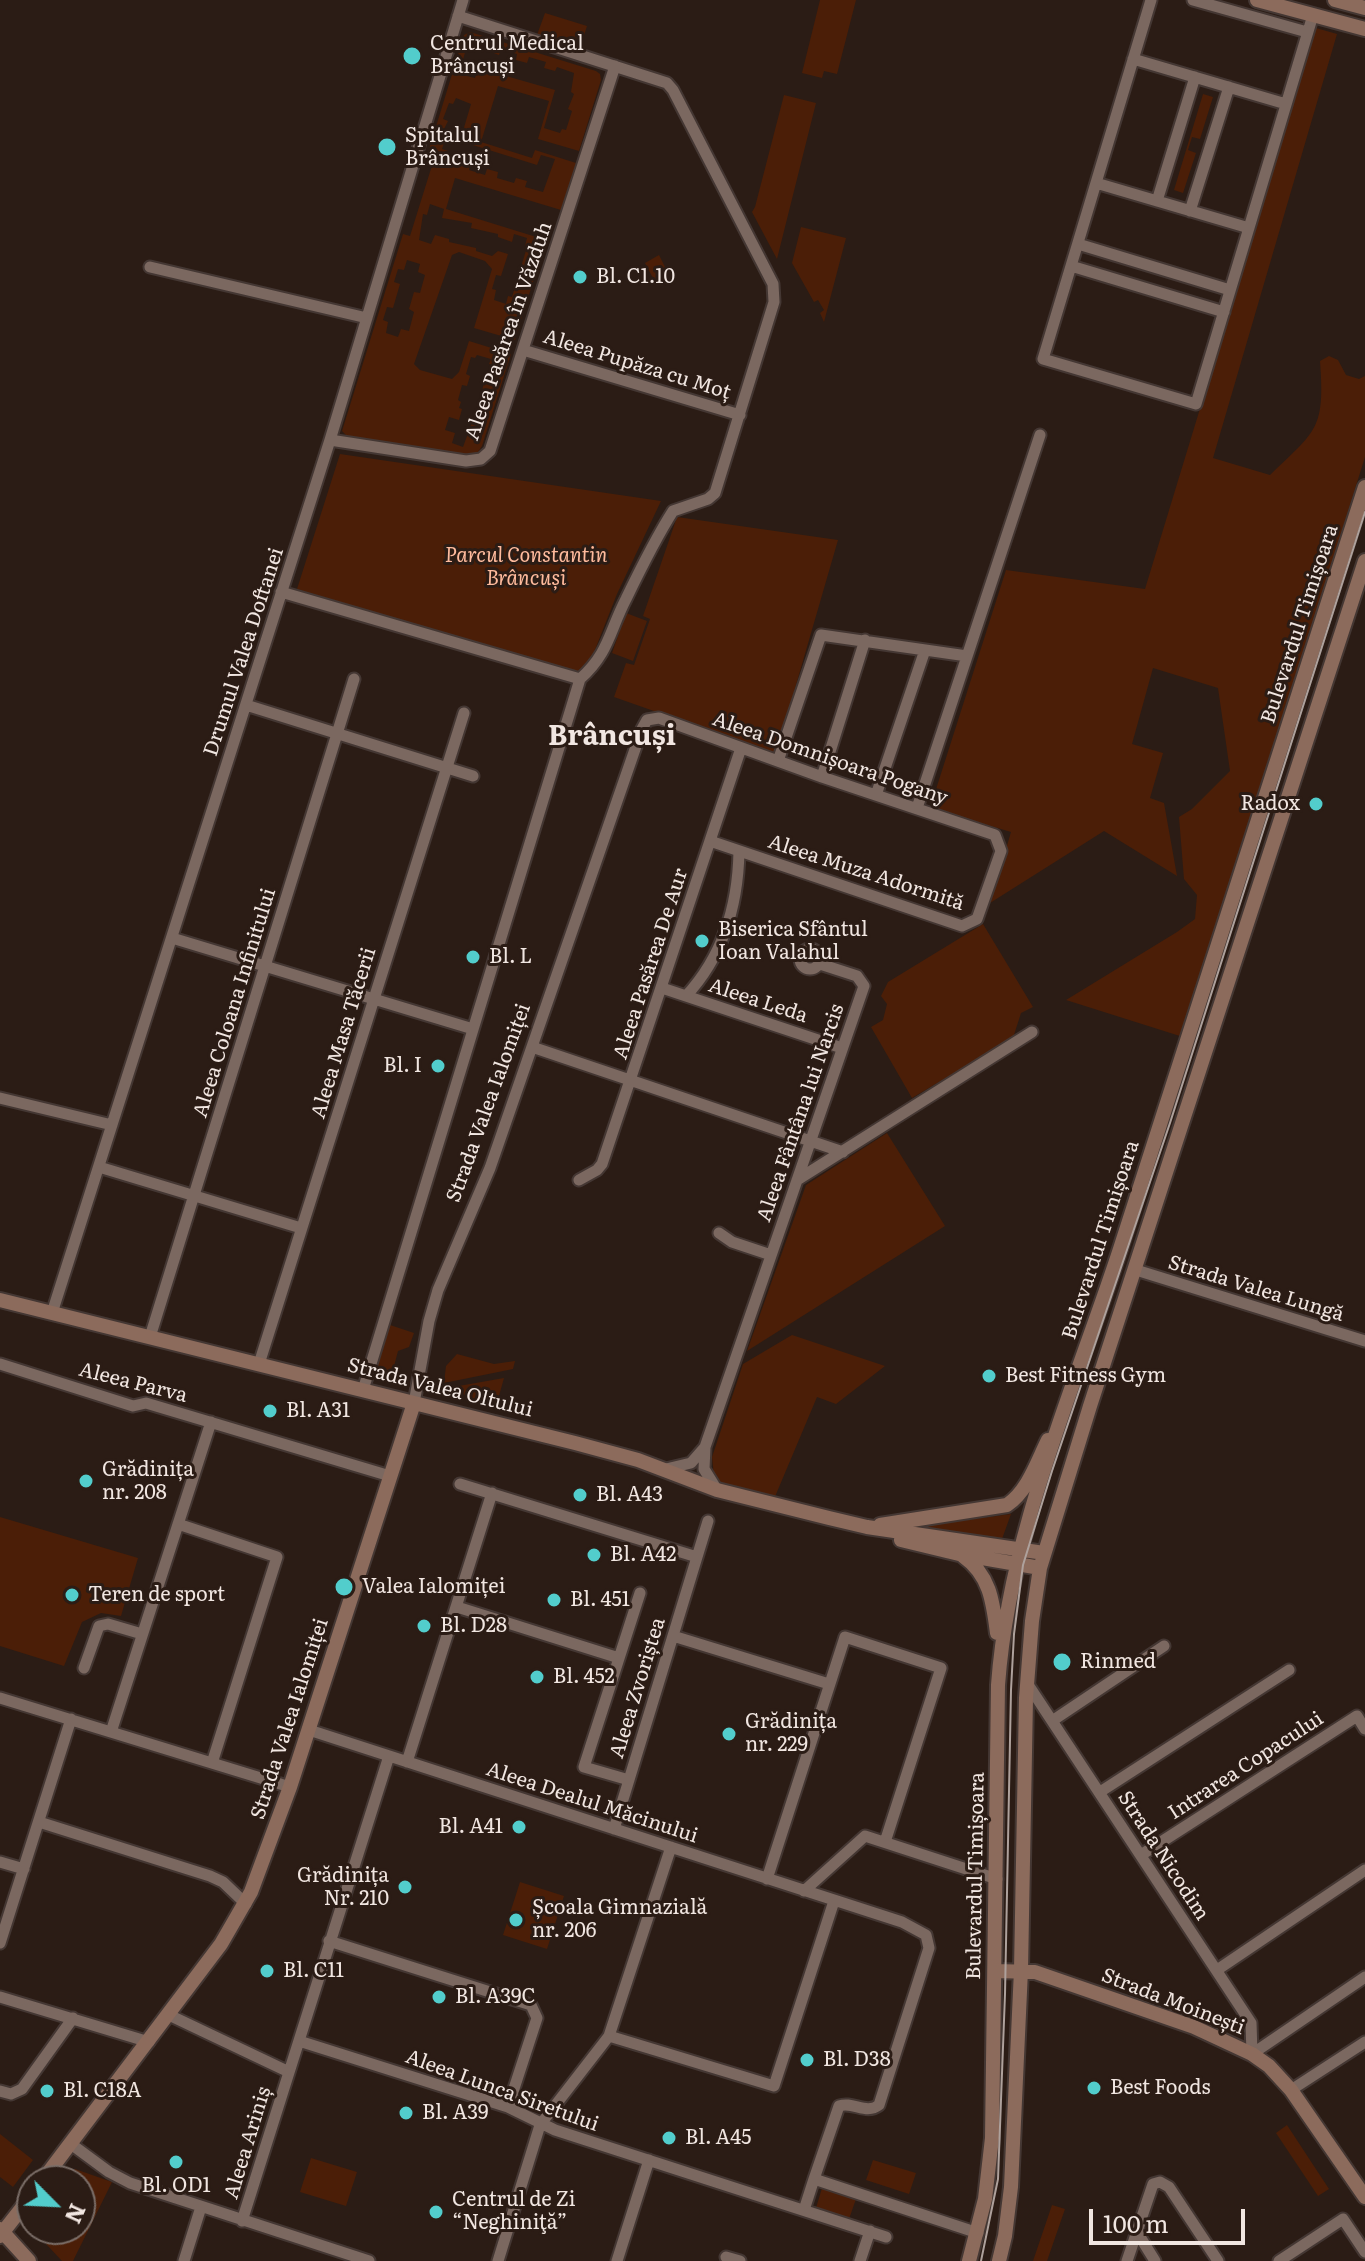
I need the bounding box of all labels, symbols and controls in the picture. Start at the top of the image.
place label: Centrul Medical Brâncuși [430,32,584,79]
marker: Centrul Medical Brâncuși [401,45,423,67]
place label: Spitalul Brâncuși [405,124,490,171]
marker: Spitalul Brâncuși [376,136,398,158]
street label: Aleea Pasărea în Văzduh [460,219,558,443]
place label: Bl. C1.10 [596,265,675,289]
marker: Bl. C1.10 [571,268,589,286]
street label: Aleea Pupăza cu Moț [540,325,734,405]
street label: Bulevardul Timișoara [1256,521,1344,727]
park label: Parcul Constantin Brâncuși [445,544,607,591]
street label: Drumul Valea Doftanei [199,545,289,759]
street label: Aleea Domnișoara Pogany [709,707,951,811]
district label: Brâncuși [548,720,676,754]
place label: Radox [1240,792,1300,816]
marker: Radox [1307,795,1325,813]
street label: Aleea Muza Adormită [765,830,967,916]
street label: Aleea Pasărea De Aur [609,866,693,1062]
street label: Aleea Coloana Infinitului [189,885,281,1121]
place label: Biserica Sfântul Ioan Valahul [718,918,868,965]
marker: Biserica Sfântul Ioan Valahul [693,932,711,950]
street label: Aleea Masa Tăcerii [307,945,381,1121]
place label: Bl. L [489,945,532,969]
marker: Bl. L [464,948,482,966]
street label: Aleea Leda [705,974,811,1028]
street label: Strada Valea Ialomiței [442,1000,536,1206]
street label: Aleea Fântâna lui Narcis [752,1001,850,1225]
place label: Bl. I [383,1054,422,1078]
marker: Bl. I [429,1057,447,1075]
street label: Bulevardul Timișoara [1057,1137,1145,1343]
street label: Strada Valea Lungă [1165,1251,1347,1327]
street label: Strada Valea Oltului [345,1353,535,1423]
street label: Aleea Parva [76,1358,190,1408]
place label: Best Fitness Gym [1005,1364,1166,1388]
marker: Best Fitness Gym [980,1367,998,1385]
place label: Bl. A31 [286,1399,350,1423]
marker: Bl. A31 [261,1402,279,1420]
place label: Grădinița nr. 208 [102,1458,194,1505]
marker: Grădinița nr. 208 [77,1472,95,1490]
place label: Bl. A43 [596,1483,663,1507]
marker: Bl. A43 [571,1486,589,1504]
place label: Bl. A42 [610,1543,676,1567]
marker: Bl. A42 [585,1546,603,1564]
place label: Valea Ialomiței [362,1575,505,1599]
marker: Valea Ialomiței [333,1576,355,1598]
place label: Teren de sport [88,1583,225,1607]
marker: Teren de sport [63,1586,81,1604]
place label: Bl. 451 [570,1588,630,1612]
marker: Bl. 451 [545,1591,563,1609]
place label: Bl. D28 [440,1614,507,1638]
street label: Strada Valea Ialomiței [246,1615,334,1823]
street label: Aleea Zvoriștea [605,1615,671,1761]
marker: Bl. D28 [415,1617,433,1635]
place label: Rinmed [1080,1650,1156,1674]
marker: Rinmed [1051,1651,1073,1673]
place label: Bl. 452 [553,1665,615,1689]
marker: Bl. 452 [528,1668,546,1686]
street label: Intrarea Copacului [1164,1707,1328,1825]
place label: Grădinița nr. 229 [745,1710,837,1757]
marker: Grădinița nr. 229 [720,1725,738,1743]
street label: Aleea Dealul Măcinului [483,1757,701,1849]
street label: Bulevardul Timișoara [962,1772,990,1980]
street label: Strada Nicodim [1112,1787,1214,1925]
place label: Bl. A41 [439,1815,503,1839]
marker: Bl. A41 [510,1818,528,1836]
place label: Grădinița Nr. 210 [297,1864,389,1911]
marker: Grădinița Nr. 210 [396,1878,414,1896]
place label: Școala Gimnazială nr. 206 [532,1896,707,1943]
marker: Școala Gimnazială nr. 206 [507,1911,525,1929]
place label: Bl. C11 [283,1959,344,1983]
marker: Bl. C11 [258,1962,276,1980]
street label: Strada Moinești [1098,1964,1248,2040]
place label: Bl. A39C [455,1985,536,2009]
marker: Bl. A39C [430,1988,448,2006]
street label: Aleea Lunca Siretului [402,2045,602,2137]
place label: Bl. D38 [823,2048,891,2072]
marker: Bl. D38 [798,2051,816,2069]
place label: Best Foods [1110,2076,1210,2100]
place label: Bl. C18A [63,2079,141,2103]
marker: Best Foods [1085,2079,1103,2097]
marker: Bl. C18A [38,2082,56,2100]
street label: Aleea Ariniș [220,2084,276,2202]
place label: Bl. A39 [422,2101,489,2125]
marker: Bl. A39 [397,2104,415,2122]
place label: Bl. A45 [685,2126,751,2150]
marker: Bl. A45 [660,2129,678,2147]
marker: Bl. OD1 [167,2153,185,2171]
north arrow [16,2165,96,2245]
place label: Bl. OD1 [141,2174,211,2198]
place label: Centrul de Zi “Neghiniţă” [452,2188,576,2235]
scale bar [1093,2193,1249,2243]
text: N [58,2199,95,2229]
marker: Centrul de Zi “Neghiniţă” [427,2203,445,2221]
text: 100 m [1103,2205,1169,2240]

